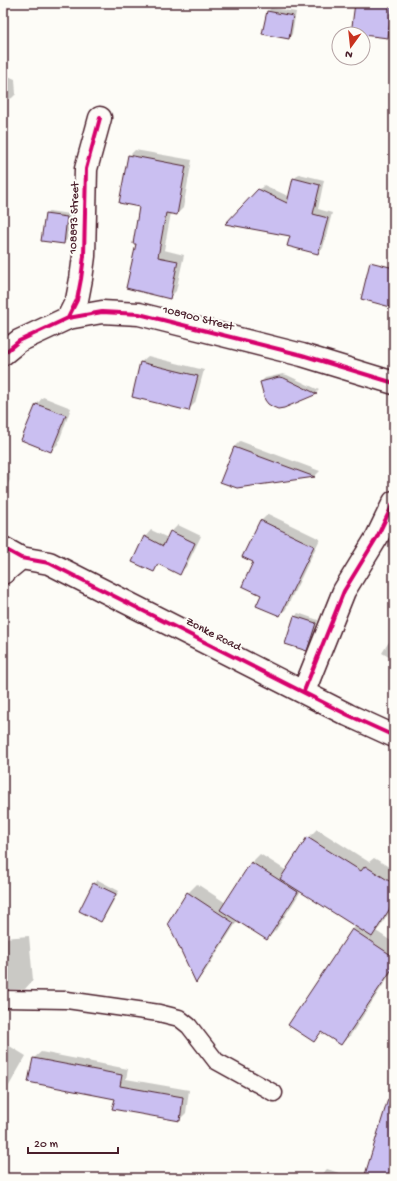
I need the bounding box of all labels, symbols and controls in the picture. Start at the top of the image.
north arrow [331,26,371,66]
text: N [344,47,354,60]
street label: 108893 Street [67,181,83,255]
street label: 108900 Street [160,303,236,335]
street label: Zonke Road [183,615,244,655]
scale bar [28,1129,118,1155]
text: 20 m [34,1138,59,1152]

